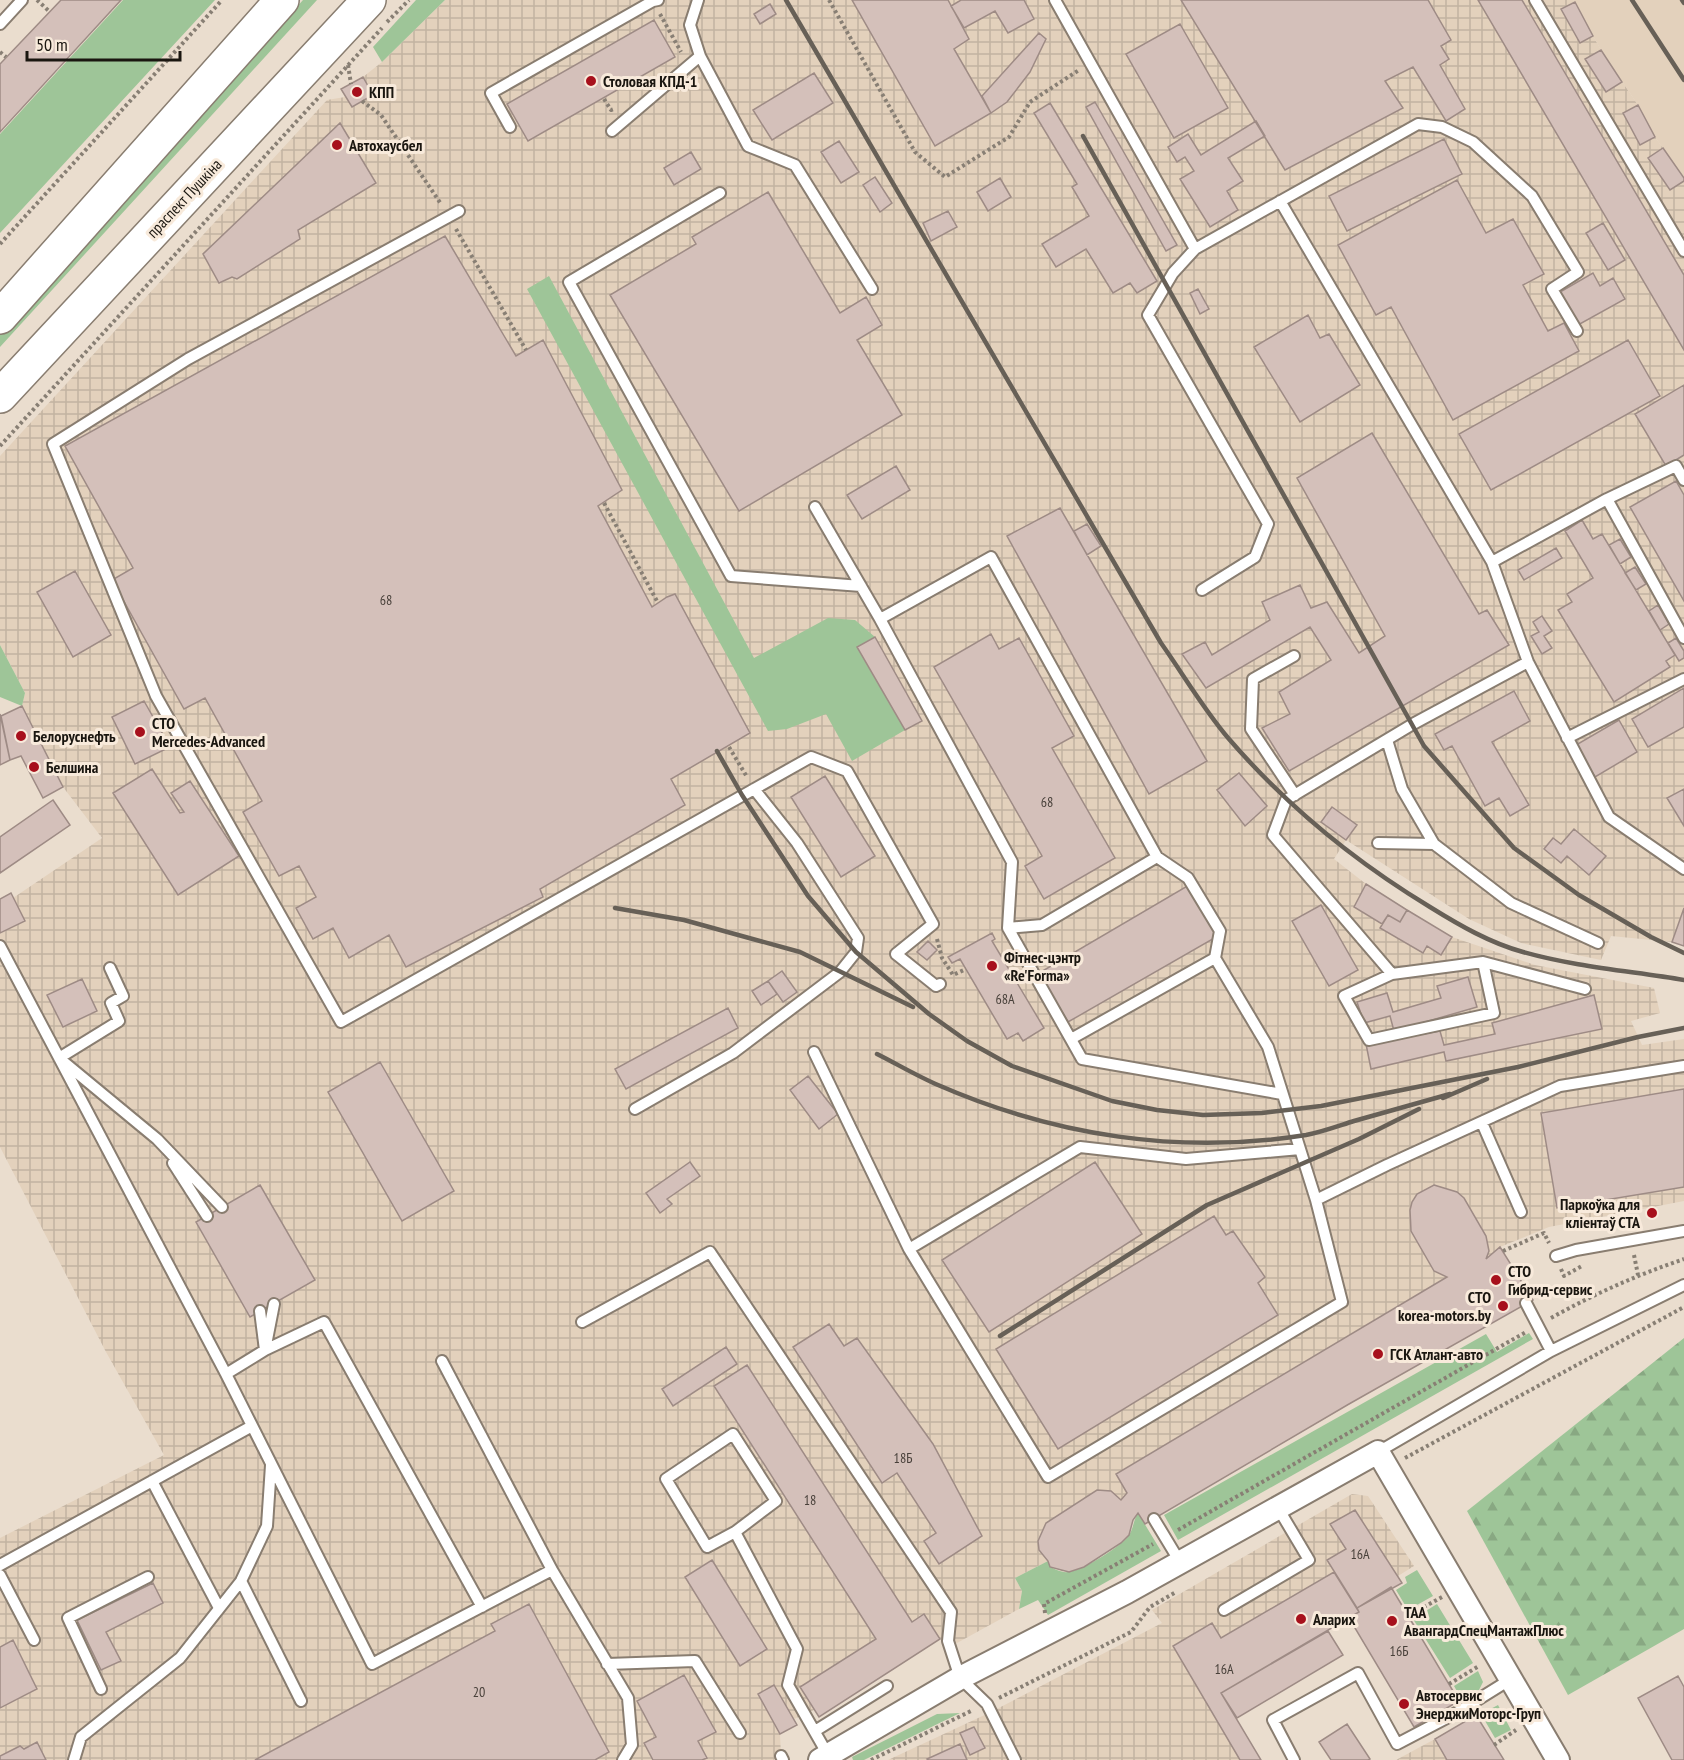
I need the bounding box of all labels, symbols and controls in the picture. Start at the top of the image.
scale bar [27,24,180,62]
text: 50 m [36,33,68,56]
place label: Столовая КПД-1 [603,71,697,91]
marker: Столовая КПД-1 [584,74,598,88]
place label: КПП [369,82,394,102]
marker: КПП [350,85,364,99]
place label: Автохаусбел [348,135,423,155]
marker: Автохаусбел [330,138,344,152]
street label: праспект Пушкіна [142,154,226,242]
house number: 68 [380,591,392,609]
place label: СТО Mercedes-Advanced [152,713,265,751]
marker: СТО Mercedes-Advanced [133,725,147,739]
place label: Белоруснефть [33,726,116,746]
marker: Белоруснефть [14,729,28,743]
place label: Белшина [46,757,99,777]
marker: Белшина [27,760,41,774]
house number: 68 [1041,793,1053,811]
place label: Фітнес-цэнтр «Re'Forma» [1004,947,1081,985]
marker: Фітнес-цэнтр «Re'Forma» [985,959,999,973]
house number: 68А [995,990,1015,1008]
place label: Паркоўка для кліентаў СТА [1560,1194,1641,1232]
marker: Паркоўка для кліентаў СТА [1645,1206,1659,1220]
place label: СТО Гибрид-сервис [1508,1261,1593,1299]
marker: СТО Гибрид-сервис [1489,1273,1503,1287]
place label: СТО korea-motors.by [1398,1287,1492,1325]
marker: СТО korea-motors.by [1496,1299,1510,1313]
place label: ГСК Атлант-авто [1390,1344,1483,1364]
marker: ГСК Атлант-авто [1371,1347,1385,1361]
house number: 18Б [894,1449,912,1467]
house number: 18 [804,1491,816,1509]
house number: 16А [1350,1545,1370,1563]
place label: ТАА АвангардСпецМантажПлюс [1403,1602,1564,1640]
place label: Аларих [1312,1609,1356,1629]
marker: Аларих [1294,1612,1308,1626]
marker: ТАА АвангардСпецМантажПлюс [1385,1614,1399,1628]
house number: 16Б [1390,1642,1408,1660]
house number: 16А [1214,1660,1234,1678]
house number: 20 [473,1683,485,1701]
place label: Автосервис ЭнерджиМоторс-Груп [1415,1685,1541,1723]
marker: Автосервис ЭнерджиМоторс-Груп [1397,1697,1411,1711]

